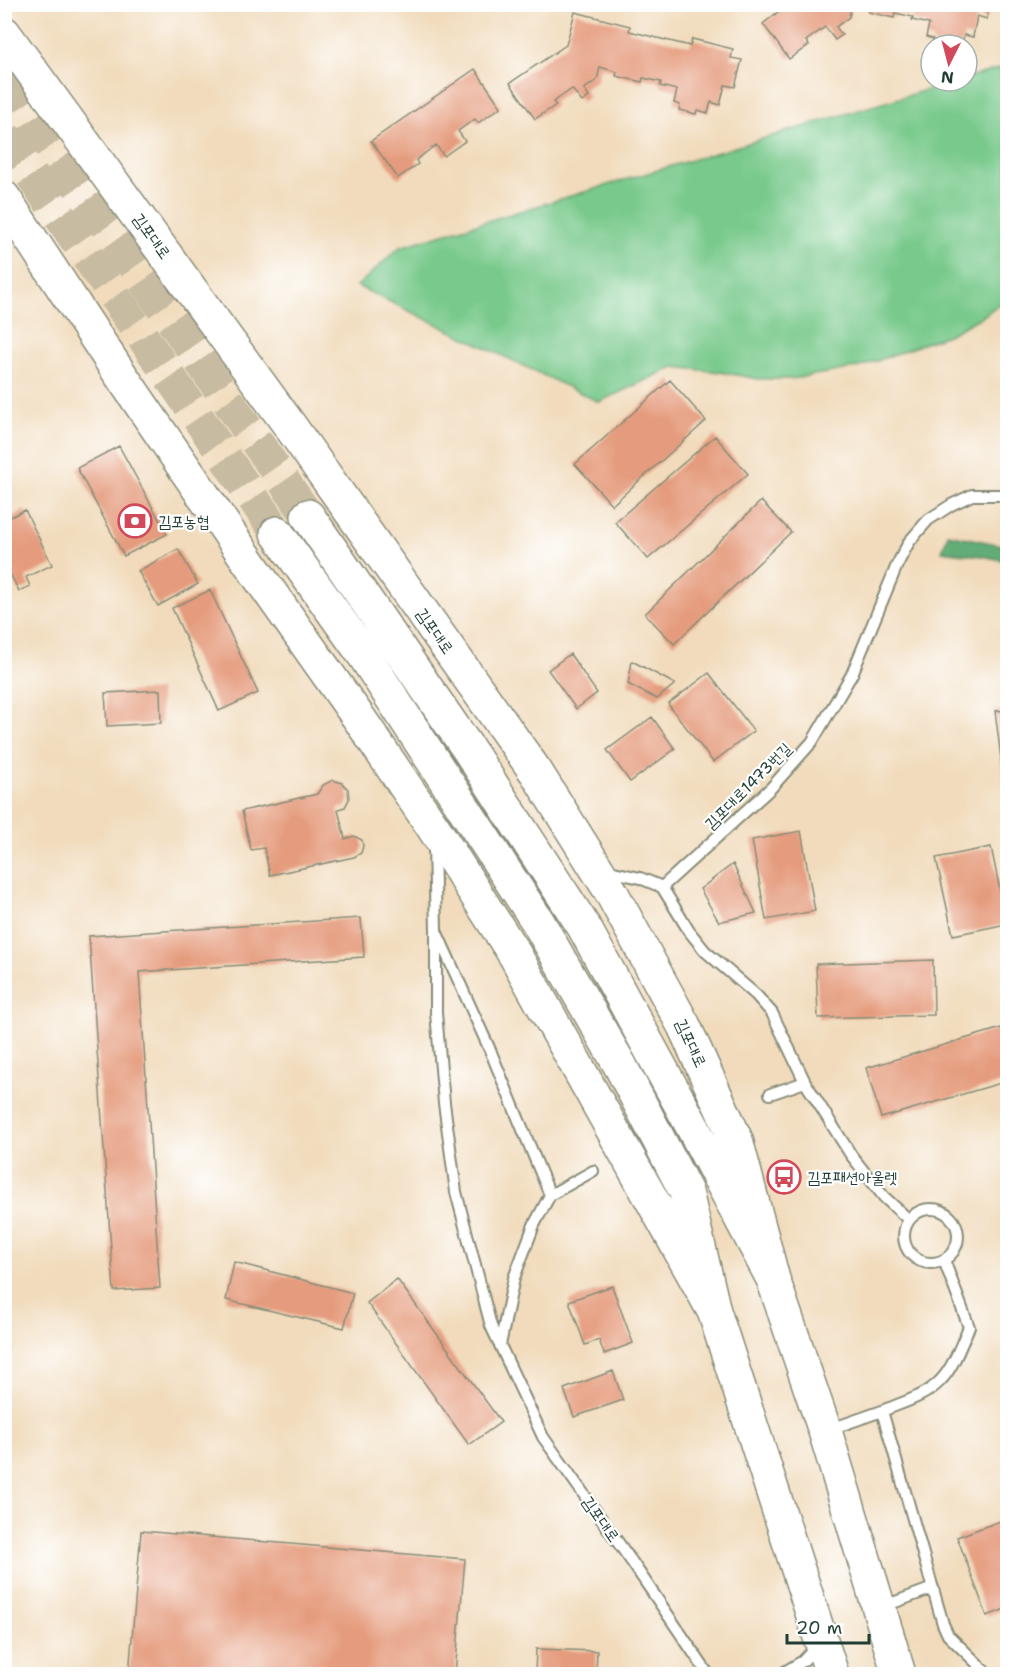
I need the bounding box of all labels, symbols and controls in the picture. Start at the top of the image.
north arrow [919,33,979,93]
text: N [940,66,955,89]
street label: 김포대로 [128,209,176,263]
bank icon: 김포농협 [117,503,153,539]
place label: 김포농협 [158,511,210,532]
street label: 김포대로 [412,604,458,658]
street label: 김포대로1473번길 [700,738,796,834]
street label: 김포대로 [671,1015,711,1071]
bus stop icon: 김포패션아울렛 [766,1159,802,1195]
place label: 김포패션아울렛 [807,1167,897,1188]
street label: 김포대로 [578,1492,624,1546]
scale bar [787,1607,870,1645]
text: 20 m [796,1616,842,1640]

